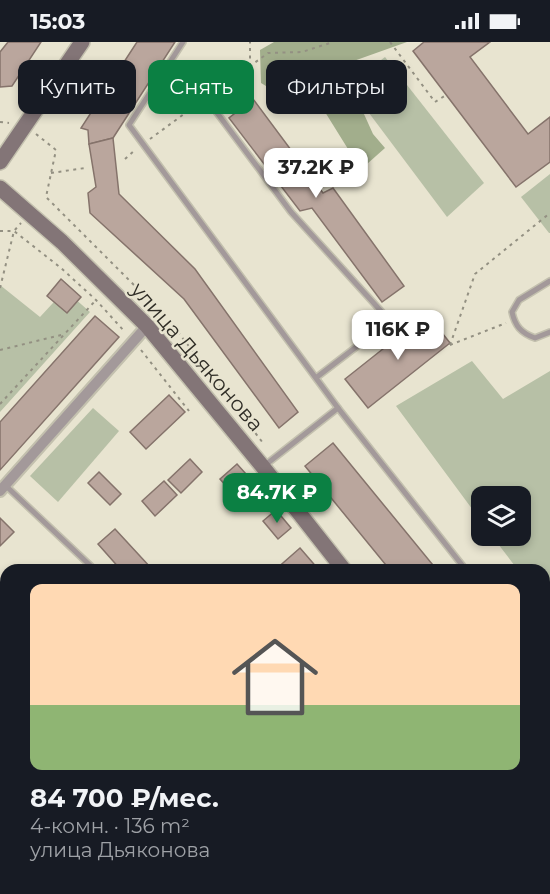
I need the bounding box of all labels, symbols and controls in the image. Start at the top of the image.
text: 15:03 [30,8,85,35]
chip: Купить [18,60,136,114]
chip: Снять [148,60,254,114]
chip: Фильтры [266,60,407,114]
pin: 37.2K ₽ [261,148,371,199]
text: 37.2K ₽ [278,155,354,179]
street label: улица Дьяконова [125,276,269,436]
pin: 116K ₽ [349,310,447,361]
text: 116K ₽ [366,317,430,341]
pin: 84.7K ₽ [222,473,332,524]
text: 84.7K ₽ [237,480,317,504]
map controls [471,486,531,546]
button: layers [471,486,531,546]
icon: home [221,623,329,731]
text: 84 700 ₽/мес. [30,782,219,814]
text: 4-комн. · 136 m² [30,814,190,838]
text: улица Дьяконова [30,838,210,862]

